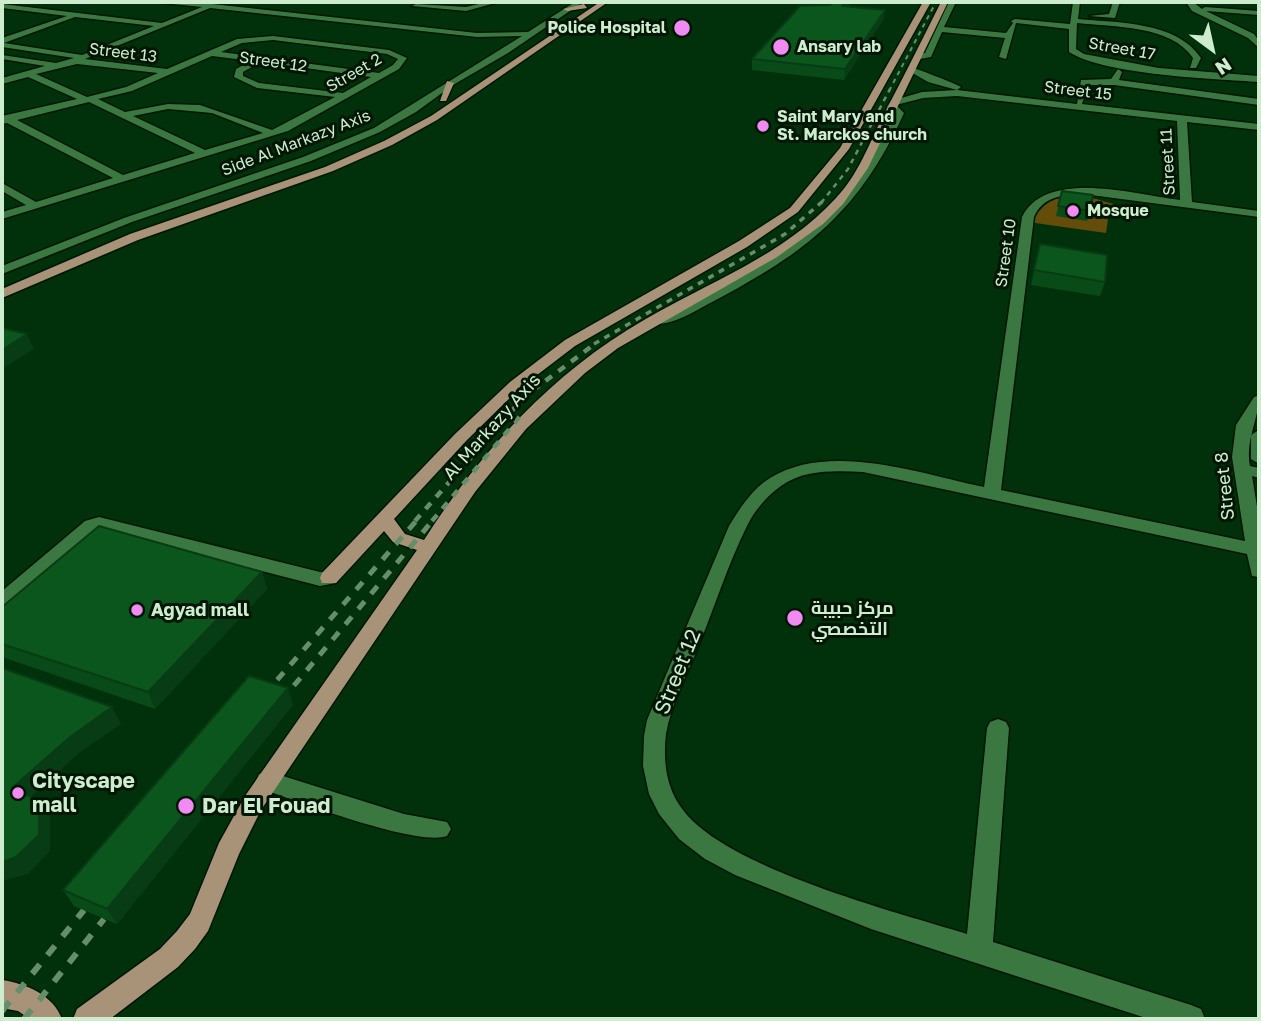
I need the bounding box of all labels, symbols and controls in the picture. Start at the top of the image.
north arrow [1177,14,1247,84]
place label: Police Hospital [547,18,666,38]
marker: Police Hospital [672,18,692,38]
street label: Street 17 [1087,34,1157,64]
marker: Ansary lab [771,37,791,57]
place label: Ansary lab [797,37,881,57]
street label: Street 13 [88,39,158,67]
street label: Street 12 [238,48,308,76]
street label: Street 2 [323,50,385,96]
text: N [1211,53,1236,81]
street label: Street 15 [1043,77,1113,105]
street label: Side Al Markazy Axis [219,106,373,180]
place label: Saint Mary and St. Marckos church [777,107,927,145]
marker: Saint Mary and St. Marckos church [755,118,771,134]
street label: Street 11 [1157,128,1179,196]
place label: Mosque [1087,201,1149,221]
marker: Mosque [1065,203,1081,219]
street label: Street 10 [992,217,1020,289]
street label: Al Markazy Axis [439,369,545,485]
street label: Street 8 [1211,451,1239,521]
place label: مركز حبيبة التخصصي [811,597,894,640]
place label: Agyad mall [151,599,249,621]
marker: Agyad mall [129,602,145,618]
marker: مركز حبيبة التخصصي [785,608,805,628]
street label: Street 12 [650,626,706,718]
place label: Cityscape mall [32,768,135,818]
marker: Cityscape mall [10,785,26,801]
place label: Dar El Fouad [202,793,331,819]
marker: Dar El Fouad [176,796,196,816]

